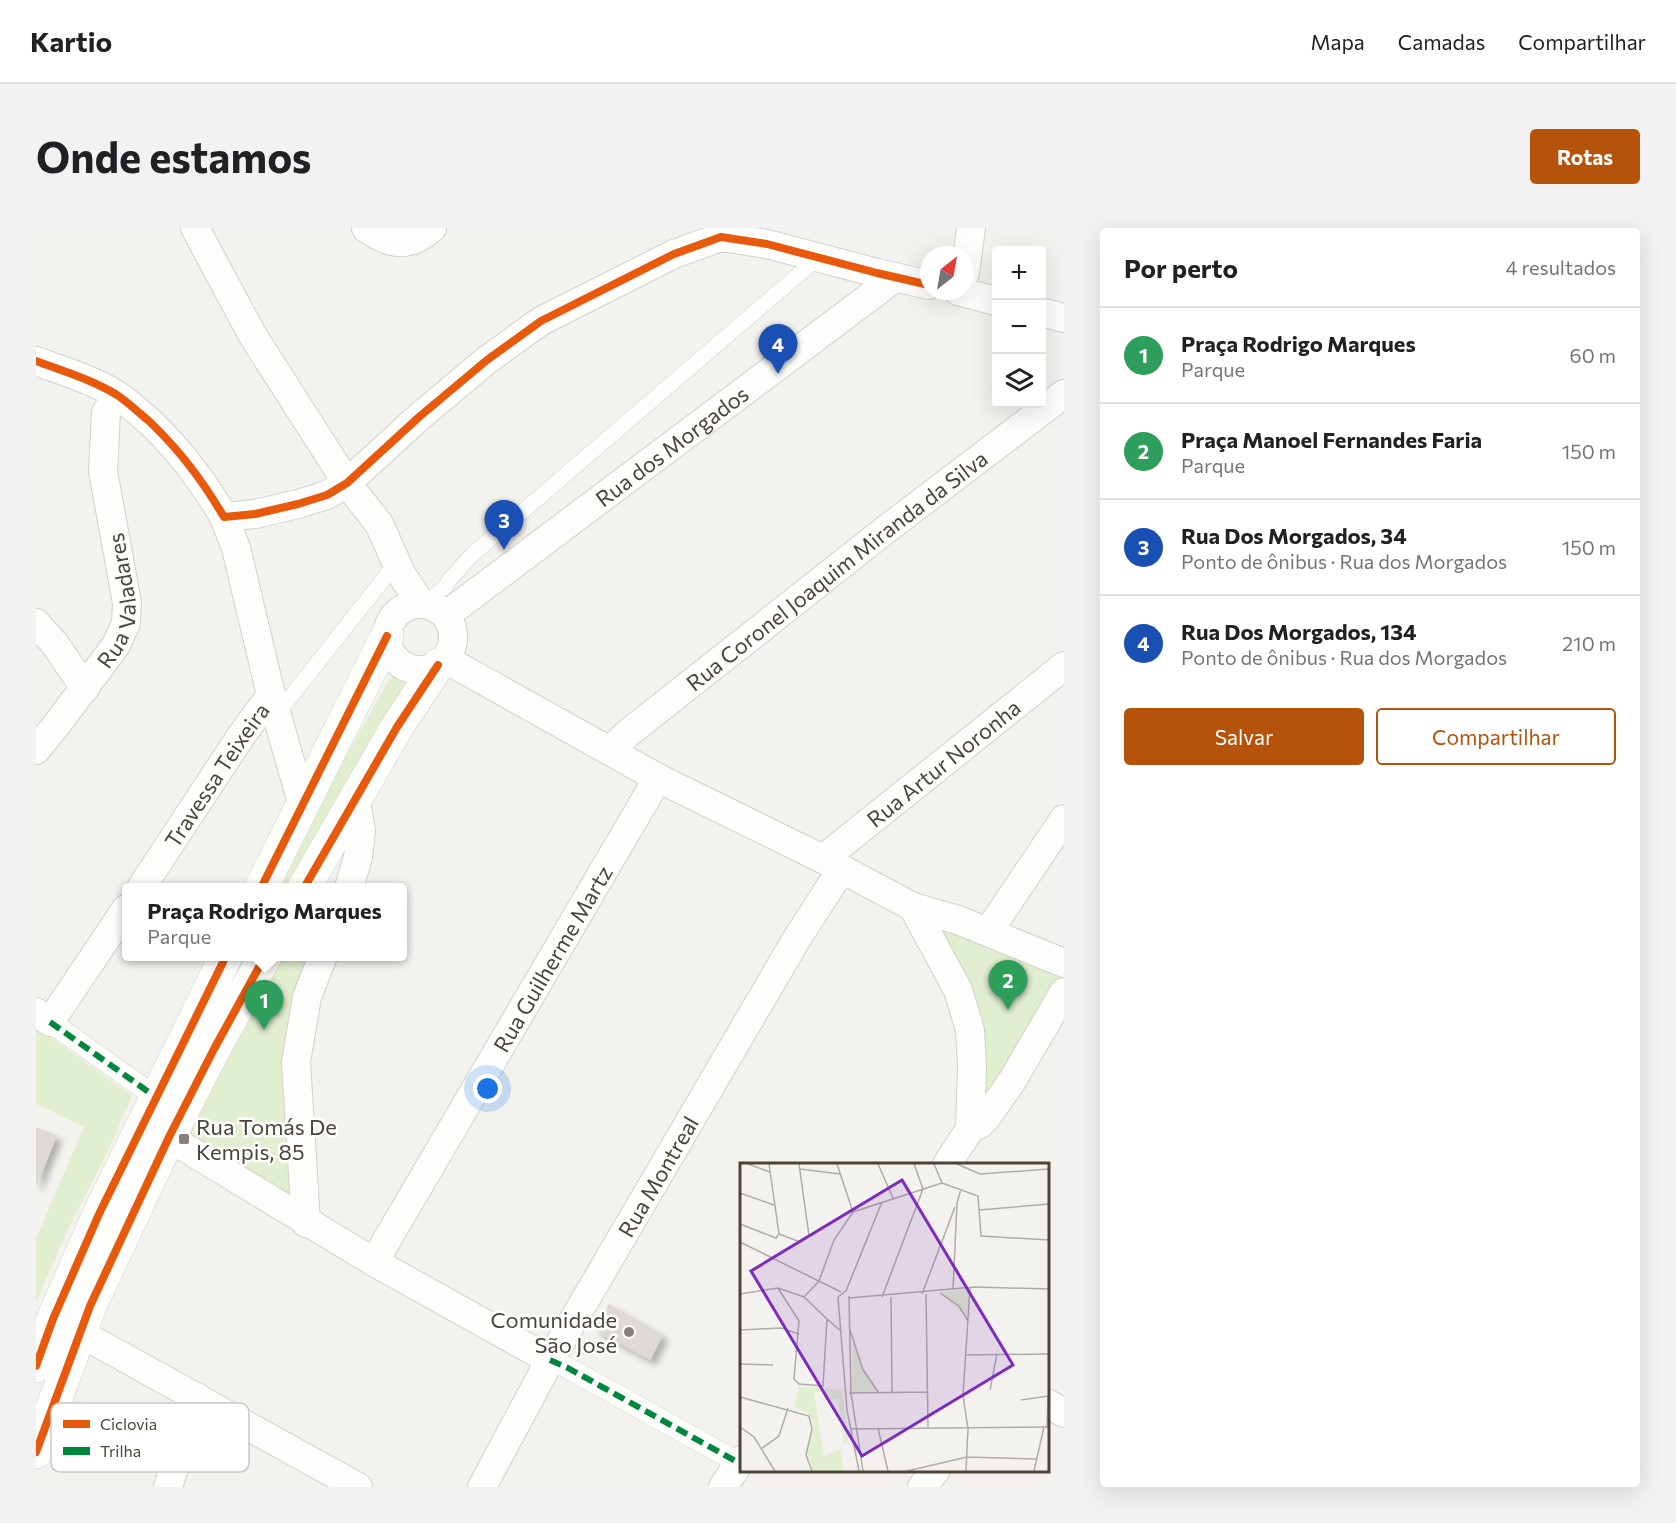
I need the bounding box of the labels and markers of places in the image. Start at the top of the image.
pin: 4 [758,324,798,374]
pin: 3 [484,500,524,550]
pin: 2 [988,960,1028,1010]
pin: 1 [244,980,284,1030]
place label: Rua Tomás De Kempis, 85 [196,1113,337,1165]
marker: Rua Tomás De Kempis, 85 [177,1132,191,1146]
place label: Comunidade São José [491,1306,617,1358]
marker: Comunidade São José [622,1325,636,1339]

